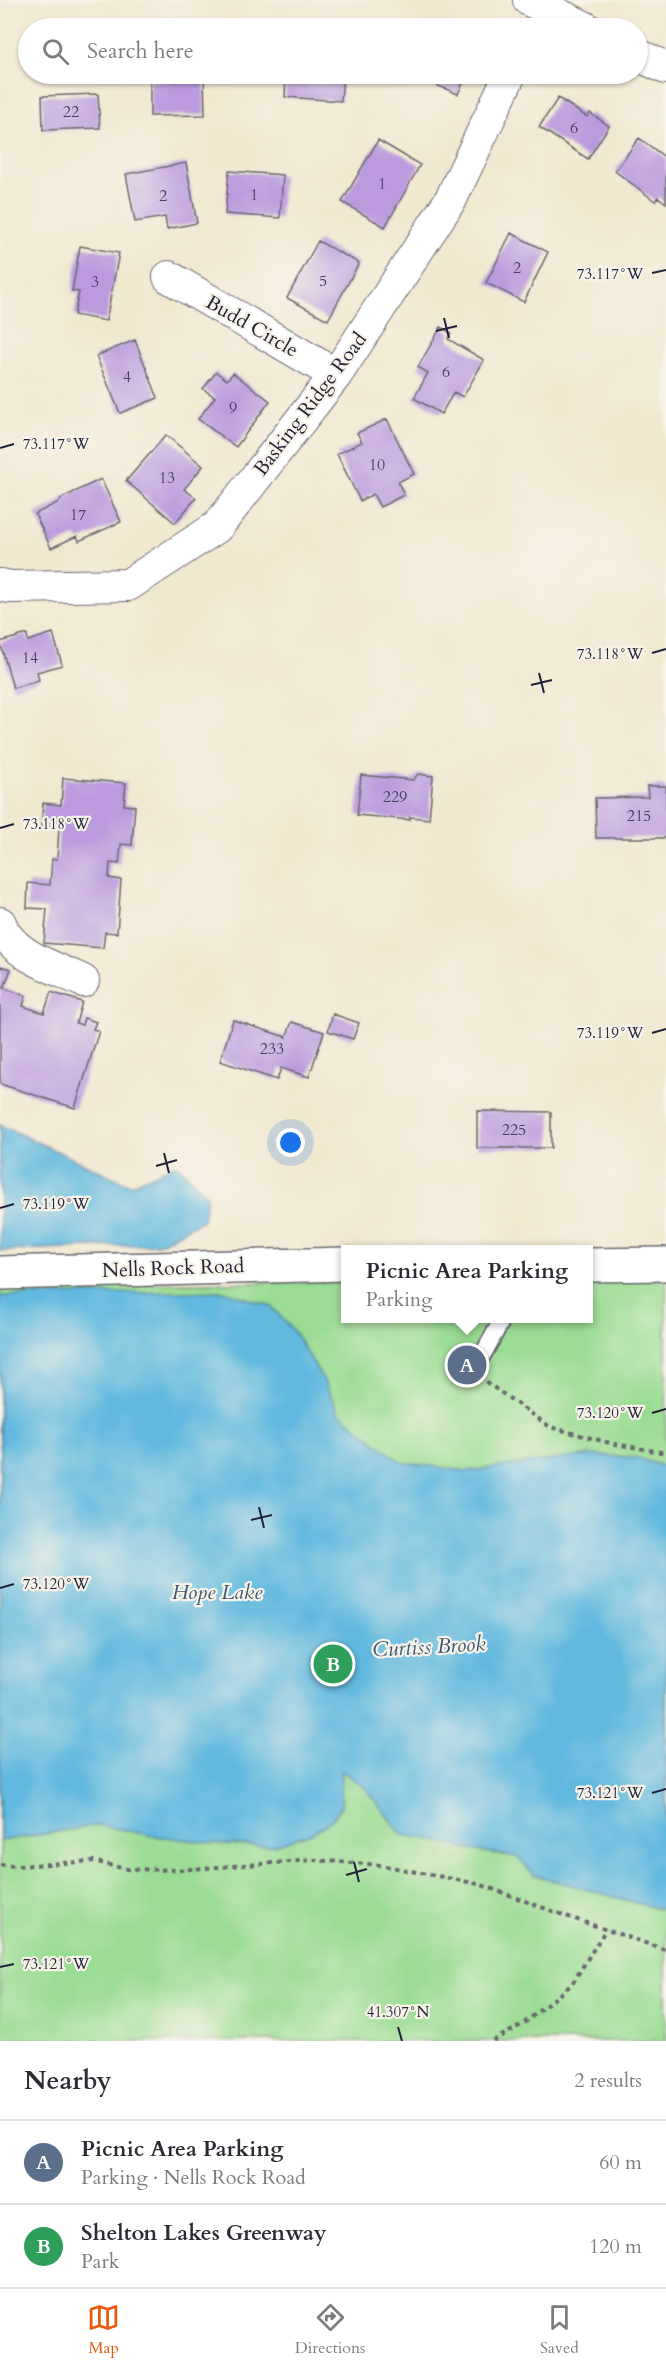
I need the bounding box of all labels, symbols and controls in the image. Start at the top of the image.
search box [18,18,648,84]
icon: search [39,35,72,68]
text: Search here [87,36,194,66]
house number: 22 [63,101,79,123]
house number: 6 [570,117,578,139]
house number: 1 [378,173,386,195]
house number: 1 [250,184,258,206]
house number: 2 [159,185,167,207]
house number: 2 [513,257,521,279]
text: 73.117°W [577,264,644,284]
house number: 5 [319,270,327,292]
house number: 3 [91,271,99,293]
street label: Budd Circle [201,289,303,363]
street label: Basking Ridge Road [247,327,373,481]
house number: 6 [442,361,450,383]
house number: 4 [123,366,131,388]
house number: 9 [229,397,237,419]
text: 73.117°W [23,434,90,454]
house number: 10 [369,454,385,476]
house number: 13 [159,467,175,489]
house number: 17 [70,504,86,526]
text: 73.118°W [577,644,644,664]
house number: 14 [22,647,38,669]
house number: 229 [383,786,407,808]
house number: 215 [627,805,651,827]
text: 73.118°W [23,814,90,834]
text: 73.119°W [577,1023,644,1043]
house number: 233 [260,1038,284,1060]
house number: 225 [502,1119,526,1141]
your location [276,1128,305,1157]
text: 73.119°W [23,1194,90,1214]
popup [341,1245,593,1323]
street label: Nells Rock Road [101,1252,245,1284]
text: Picnic Area Parking [366,1256,568,1286]
text: Parking [366,1286,432,1313]
pin: A [448,1342,486,1388]
text: 73.120°W [577,1403,644,1423]
text: 73.120°W [23,1574,90,1594]
water label: Hope Lake [172,1578,263,1607]
water label: Curtiss Brook [372,1630,487,1664]
pin: B [314,1642,352,1686]
text: 73.121°W [577,1783,644,1803]
text: 73.121°W [23,1954,90,1974]
text: 41.307°N [367,2002,430,2022]
text: Nearby [24,2063,112,2098]
text: 2 results [574,2067,642,2094]
text: Picnic Area Parking [81,2134,283,2164]
text: A [36,2149,51,2176]
text: 60 m [599,2149,642,2176]
text: Parking · Nells Rock Road [81,2164,306,2191]
text: Shelton Lakes Greenway [81,2218,326,2248]
text: B [36,2233,51,2260]
text: 120 m [589,2233,642,2260]
text: Park [81,2248,119,2275]
tab: Map [87,2301,120,2359]
tab: Directions [295,2301,365,2359]
tab: Saved [540,2301,579,2359]

